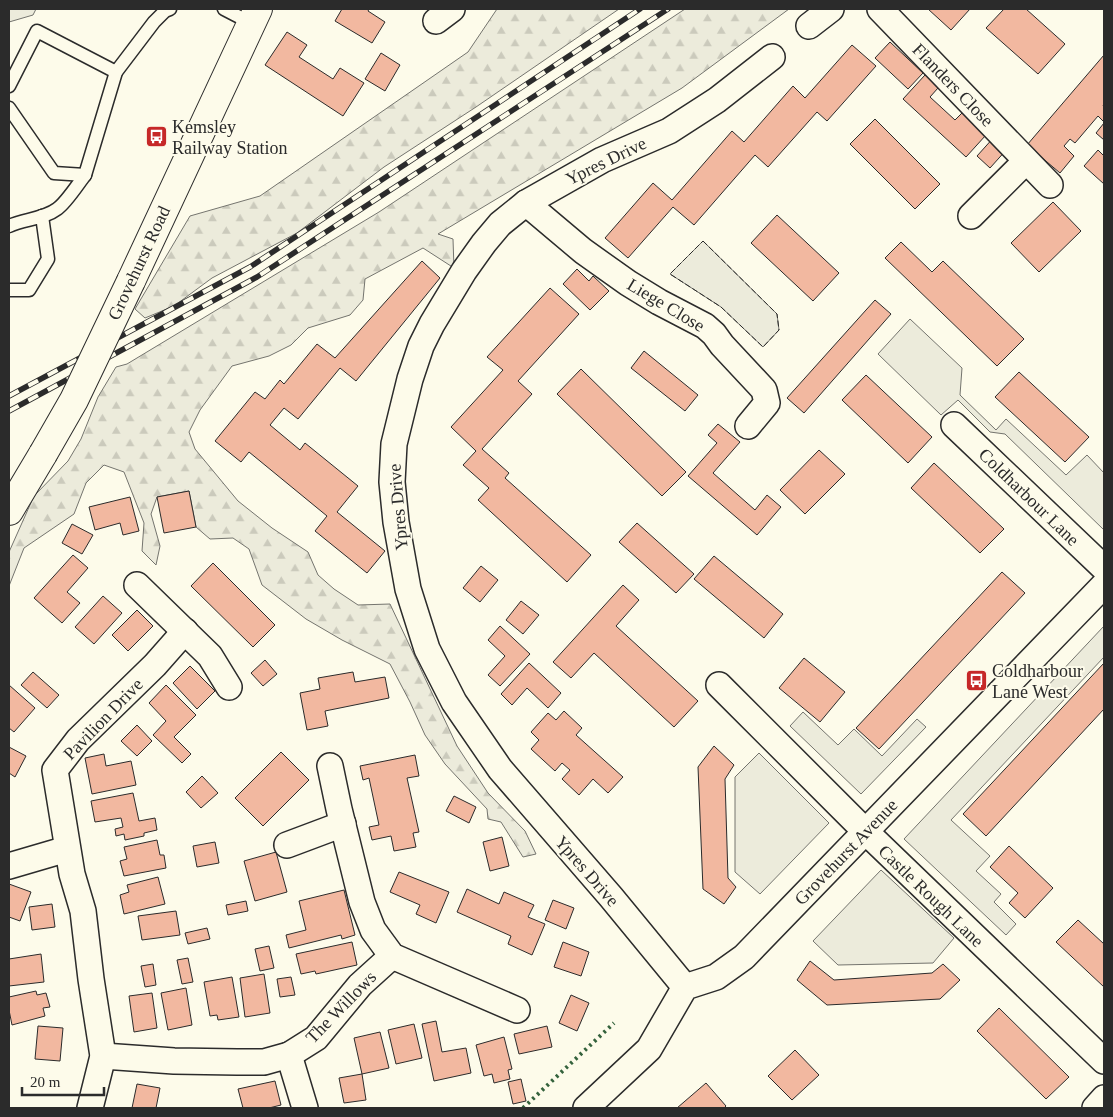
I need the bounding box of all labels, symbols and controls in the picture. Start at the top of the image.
street label: Flanders Close [908,39,998,131]
place label: Kemsley Railway Station [172,117,288,158]
bus stop icon: Kemsley Railway Station [144,125,168,149]
street label: Ypres Drive [563,133,649,189]
street label: Grovehurst Road [104,203,174,323]
street label: Liege Close [624,274,708,336]
street label: Coldharbour Lane [975,444,1083,550]
street label: Ypres Drive [384,463,412,551]
place label: Coldharbour Lane West [992,661,1083,702]
bus stop icon: Coldharbour Lane West [964,669,988,693]
street label: Pavilion Drive [59,674,147,764]
street label: Grovehurst Avenue [790,795,902,909]
street label: Ypres Drive [551,832,623,910]
street label: Castle Rough Lane [874,841,988,951]
street label: The Willows [302,967,380,1047]
scale bar [22,1064,105,1096]
text: 20 m [30,1074,61,1090]

